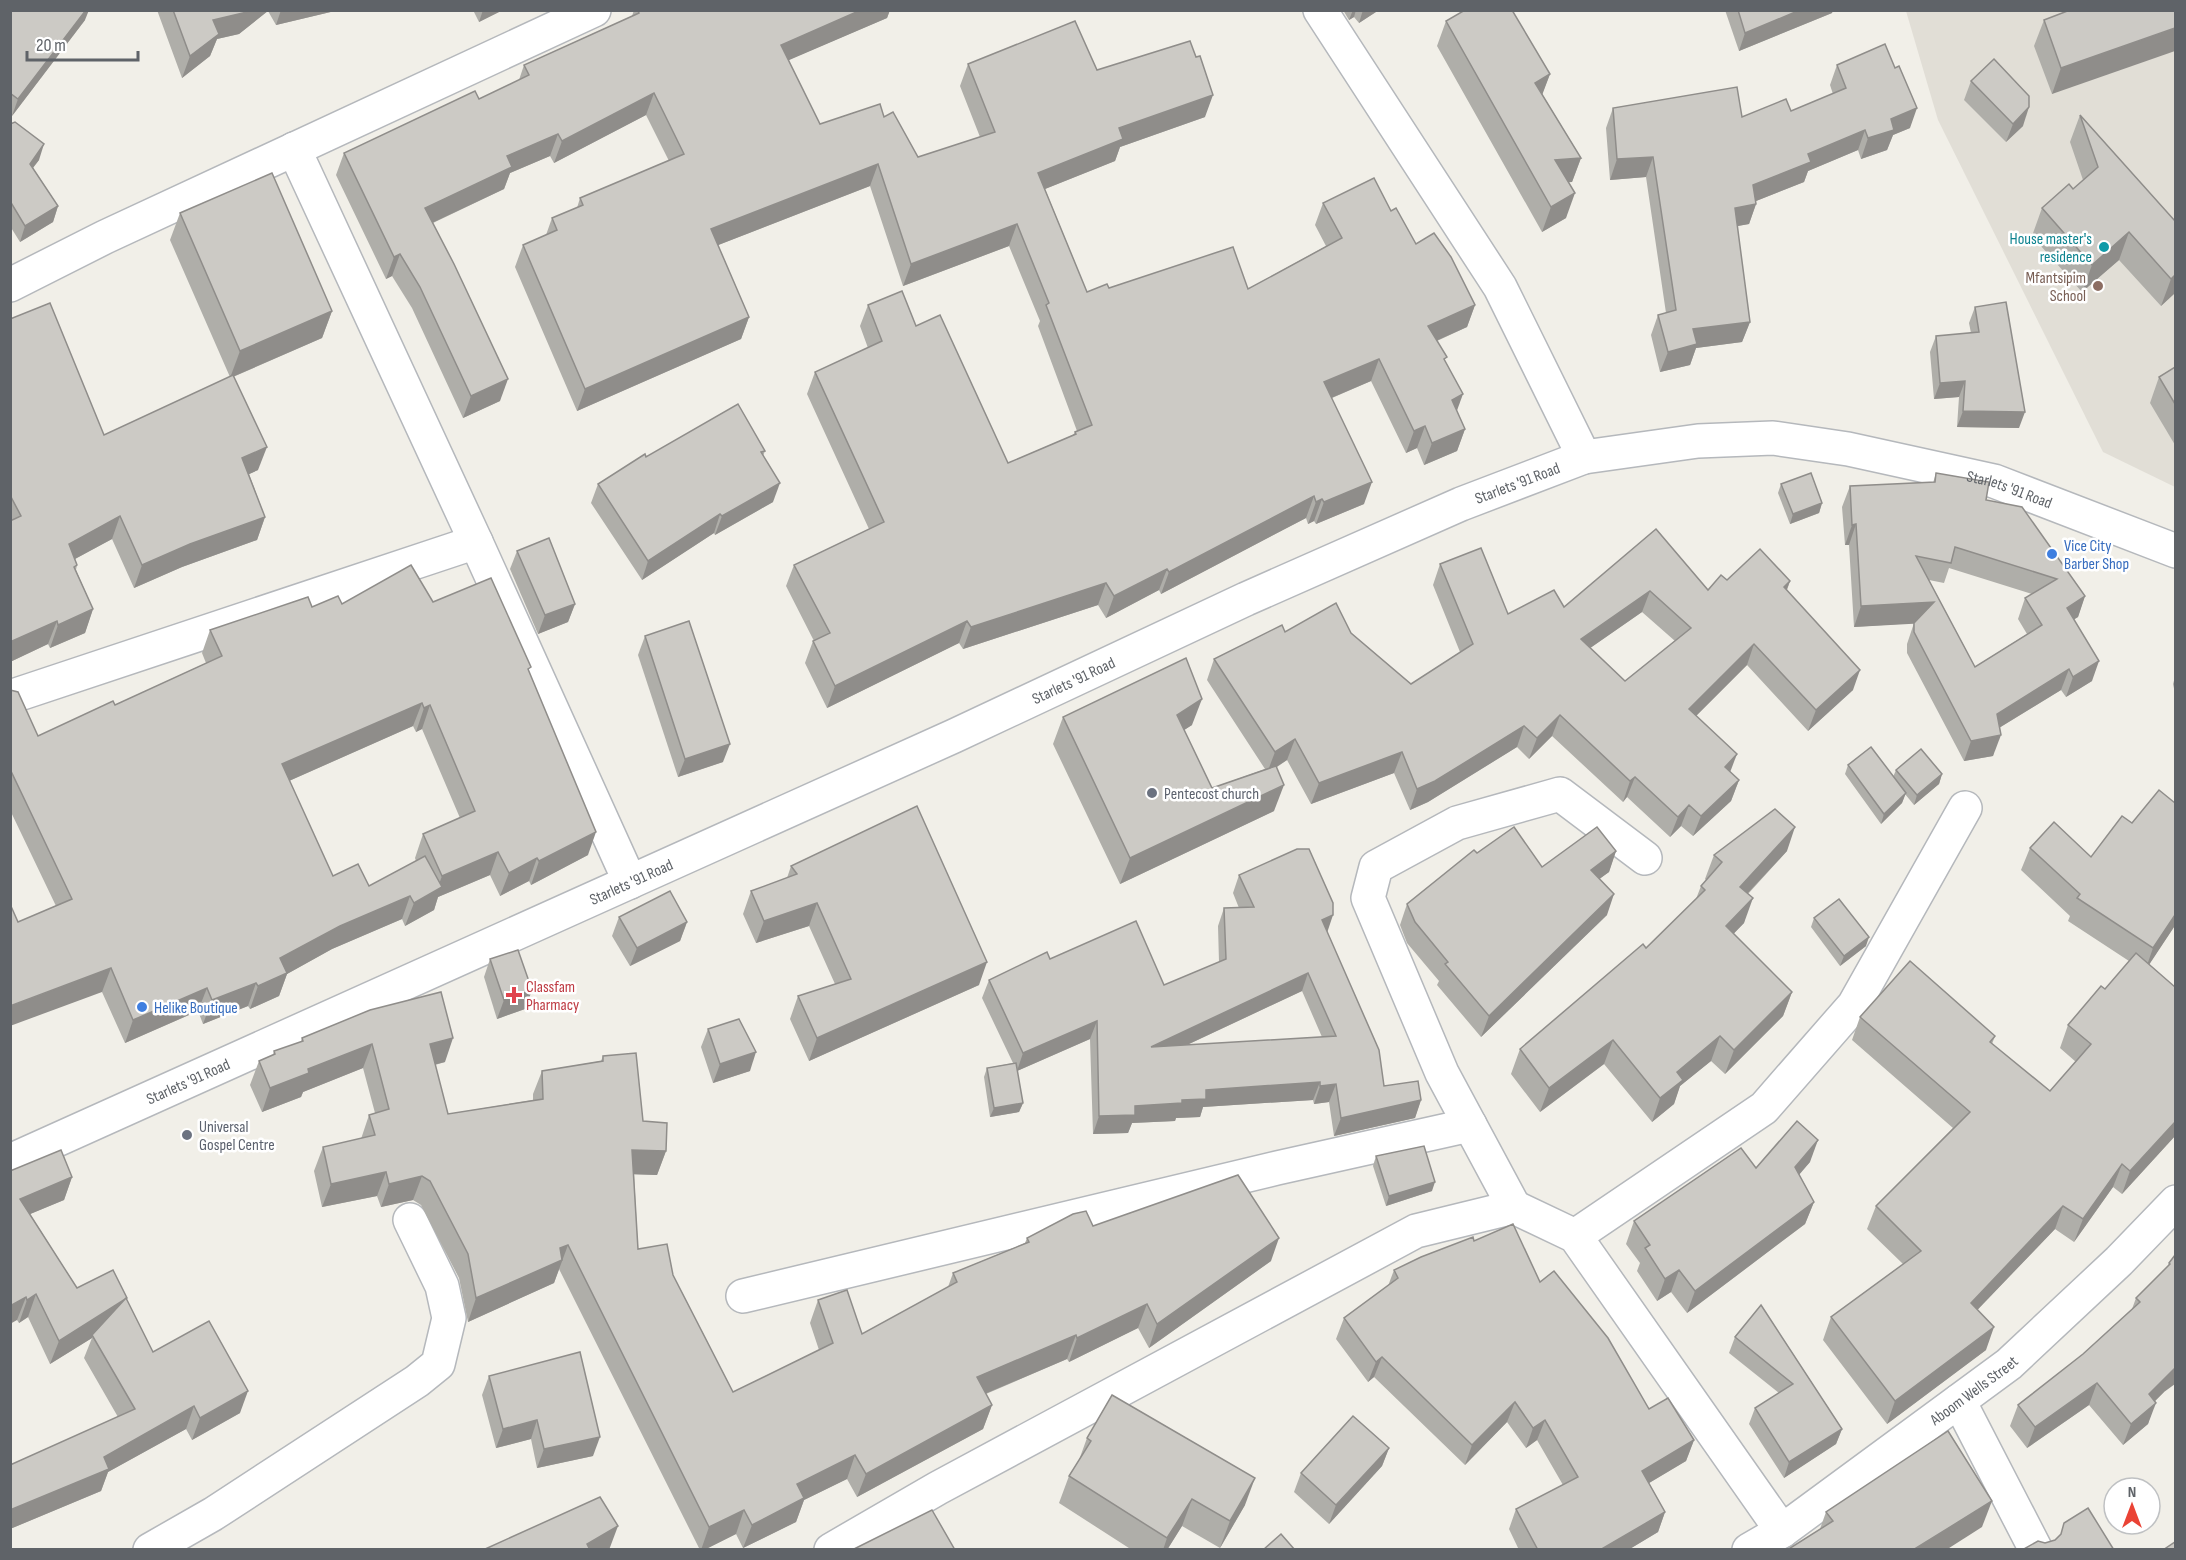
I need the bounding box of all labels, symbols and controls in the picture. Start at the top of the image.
scale bar [27,24,138,62]
text: 20 m [36,35,66,56]
place label: House master's residence [2010,230,2092,267]
marker: House master's residence [2097,240,2111,254]
place label: Mfantsipim School [2026,269,2086,306]
marker: Mfantsipim School [2091,279,2105,293]
street label: Starlets '91 Road [1473,459,1563,509]
street label: Starlets '91 Road [1965,467,2054,513]
place label: Vice City Barber Shop [2064,537,2129,574]
marker: Vice City Barber Shop [2045,547,2059,561]
street label: Starlets '91 Road [1029,654,1118,709]
place label: Pentecost church [1164,785,1259,804]
marker: Pentecost church [1145,786,1159,800]
street label: Starlets '91 Road [587,856,676,910]
place label: Classfam Pharmacy [526,978,579,1015]
marker: Classfam Pharmacy [507,988,521,1002]
place label: Helike Boutique [154,999,238,1018]
marker: Helike Boutique [135,1000,149,1014]
street label: Starlets '91 Road [144,1055,233,1109]
place label: Universal Gospel Centre [199,1118,275,1155]
marker: Universal Gospel Centre [180,1128,194,1142]
street label: Aboom Wells Street [1926,1352,2023,1430]
north arrow [2102,1476,2162,1536]
text: N [2128,1483,2136,1502]

